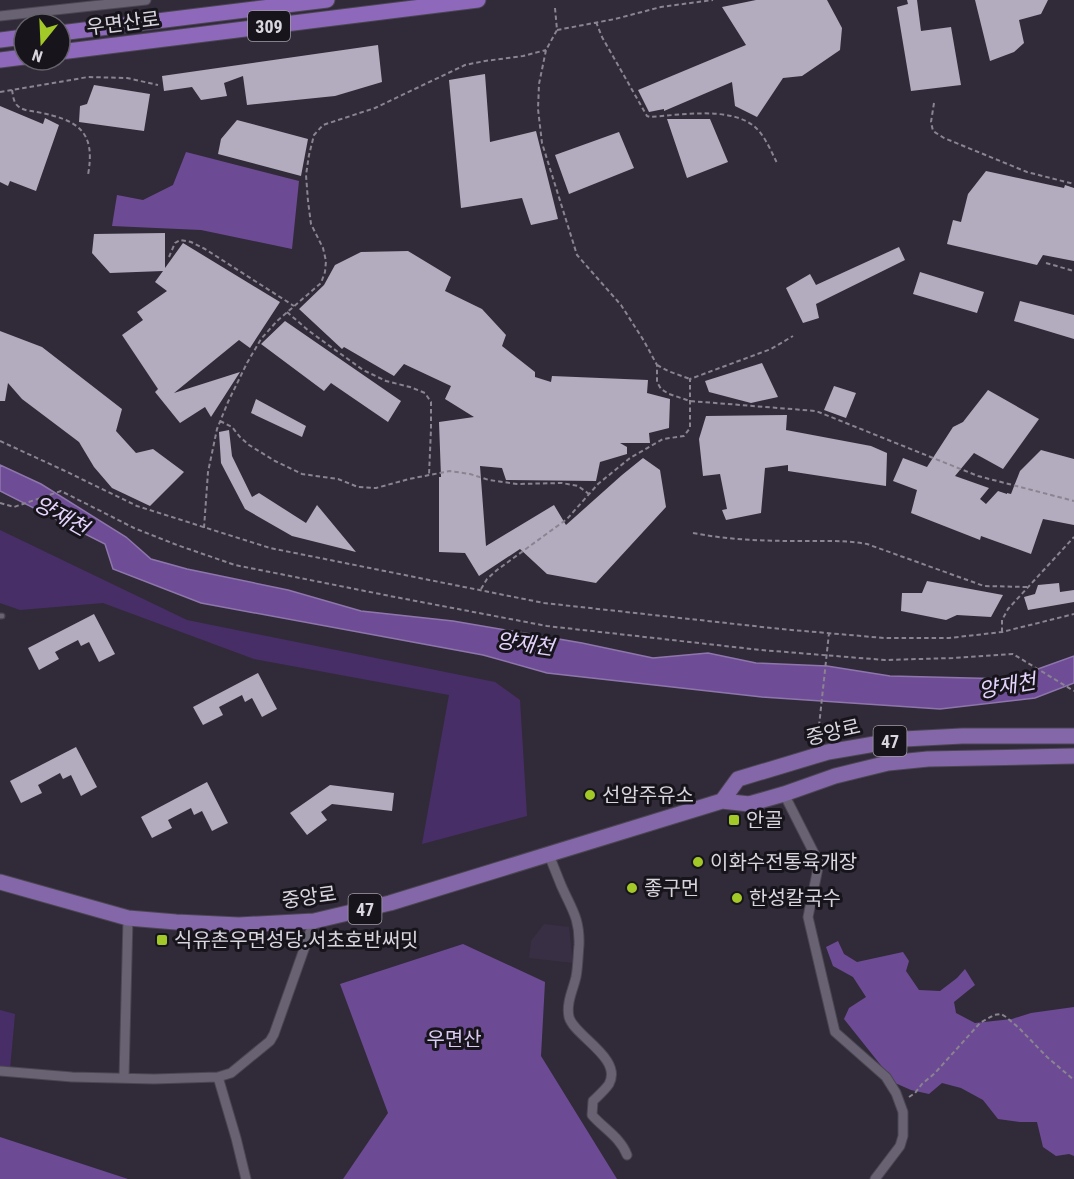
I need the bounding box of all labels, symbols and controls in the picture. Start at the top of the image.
street label: 우면산로 [85,7,161,39]
road number: 309 [248,11,290,41]
north arrow [12,12,72,72]
text: N [30,45,45,66]
water label: 양재천 [30,491,95,542]
water label: 양재천 [495,628,558,660]
water label: 양재천 [976,669,1040,703]
street label: 중앙로 [803,714,863,750]
road number: 47 [874,726,906,756]
place label: 선암주유소 [602,783,694,807]
marker: 선암주유소 [583,788,597,802]
place label: 안골 [746,808,783,832]
marker: 안골 [727,813,741,827]
place label: 이화수전통육개장 [710,850,857,874]
marker: 이화수전통육개장 [691,855,705,869]
place label: 좋구먼 [644,876,699,900]
street label: 중앙로 [280,881,338,913]
marker: 좋구먼 [625,881,639,895]
place label: 한성칼국수 [749,886,841,910]
marker: 한성칼국수 [730,891,744,905]
road number: 47 [348,894,382,924]
place label: 식유촌우면성당.서초호반써밋 [174,928,418,952]
marker: 식유촌우면성당.서초호반써밋 [155,933,169,947]
park label: 우면산 [426,1027,482,1051]

